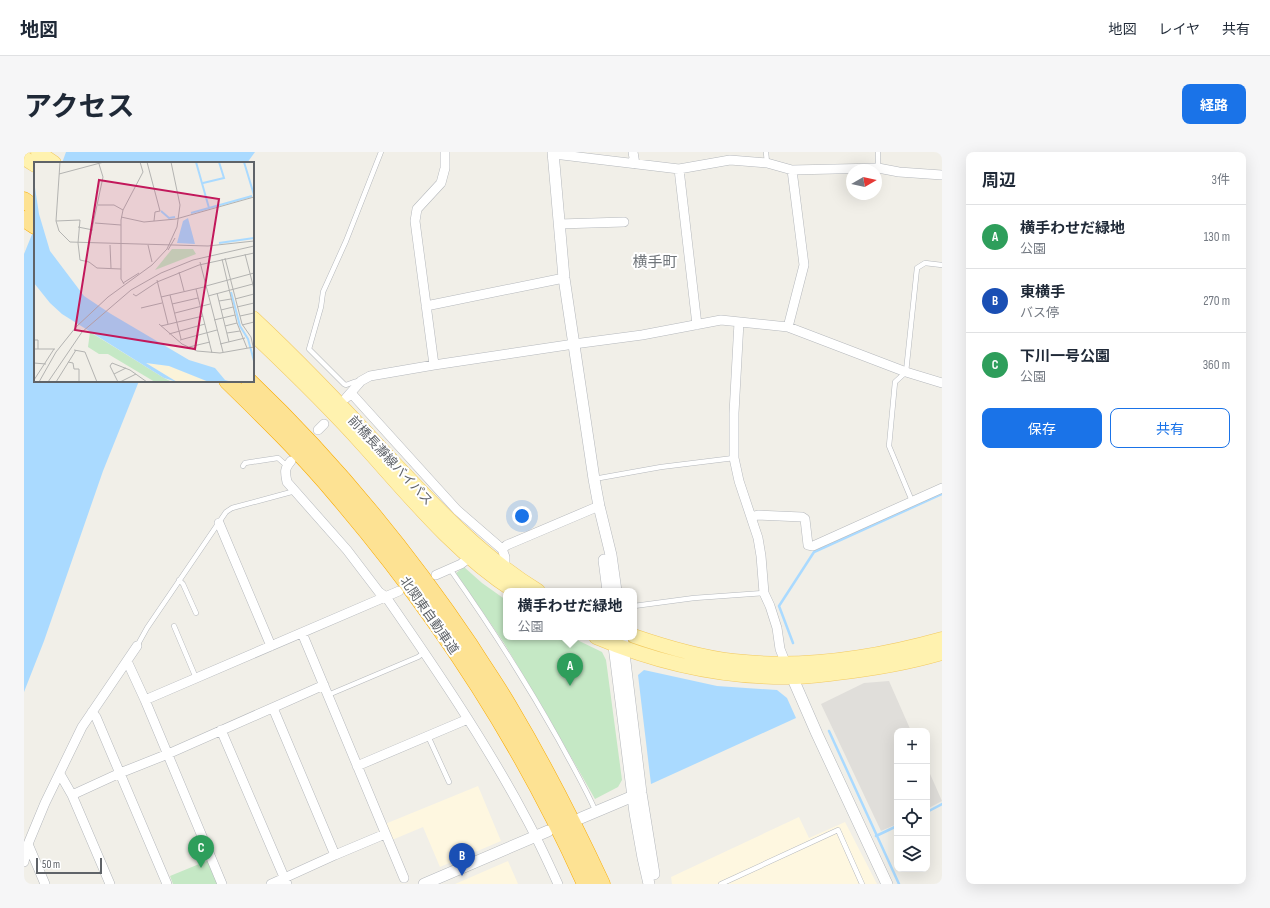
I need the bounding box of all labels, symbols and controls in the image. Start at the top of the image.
text: 地図 [20,19,58,42]
text: 地図 [1108,21,1136,38]
text: レイヤ [1158,21,1200,38]
text: 共有 [1222,21,1250,38]
button: 経路 [1182,84,1246,124]
text: アクセス [24,91,135,124]
inset map [34,162,254,382]
north arrow [846,164,882,200]
text: 周辺 [982,171,1016,191]
text: 3件 [1212,172,1230,188]
text: 横手わせだ緑地 [1020,219,1125,238]
text: A [992,229,998,245]
text: 130 m [1204,229,1230,245]
text: 公園 [1020,241,1046,257]
district label: 横手町 [632,253,678,272]
text: 東横手 [1020,283,1065,302]
text: B [992,293,998,309]
text: 270 m [1203,293,1230,309]
text: バス停 [1020,305,1059,321]
text: 下川一号公園 [1020,347,1110,366]
text: C [992,357,998,373]
text: 360 m [1203,357,1230,373]
text: 公園 [1020,369,1046,385]
button: 保存 [982,408,1102,448]
button: 共有 [1110,408,1230,448]
street label: 前橋長瀞線バイパス [345,413,436,509]
your location [512,506,532,526]
street label: 北関東自動車道 [397,574,462,657]
popup [503,588,637,640]
text: 横手わせだ緑地 [517,597,623,616]
text: 公園 [517,619,544,635]
pin: A [557,653,583,686]
map controls [894,728,930,872]
button: + [894,728,930,764]
button: − [894,764,930,800]
button: locate [894,800,930,836]
pin: C [188,835,214,868]
button: layers [894,836,930,872]
pin: B [449,843,475,876]
scale bar [36,856,102,875]
text: 50 m [42,858,60,871]

